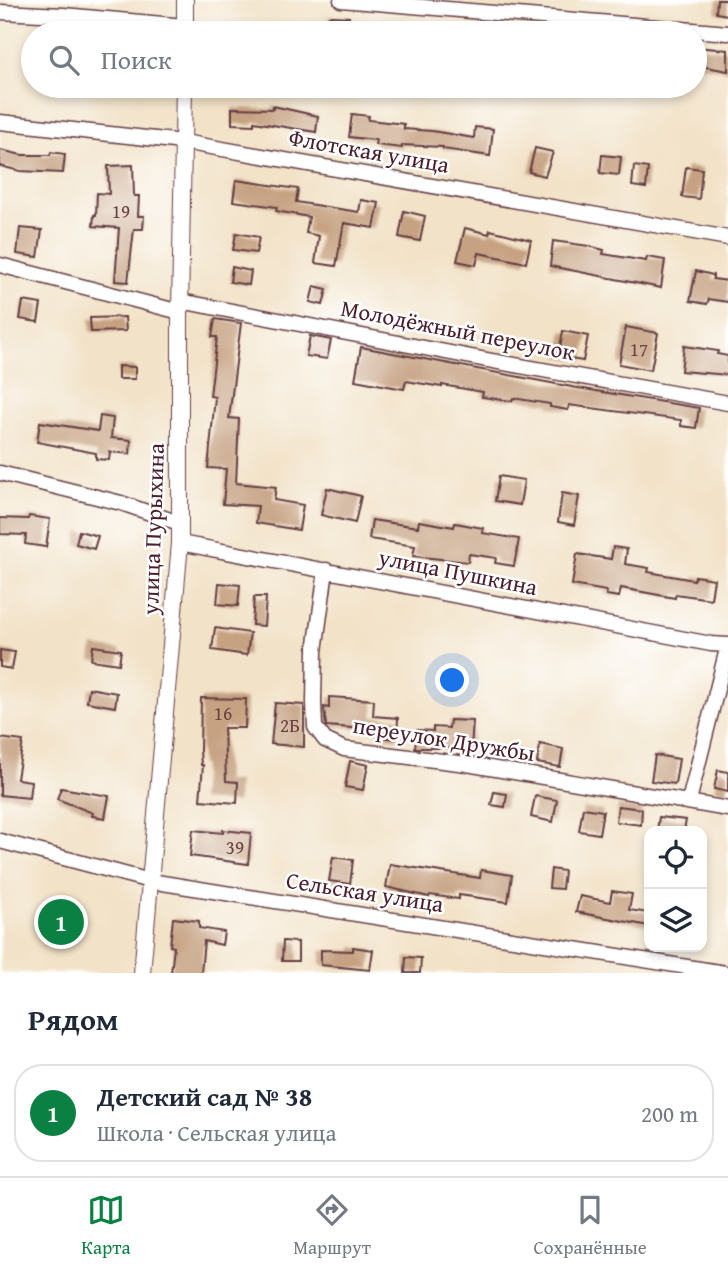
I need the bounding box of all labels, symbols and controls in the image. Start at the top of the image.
search box [21,21,707,98]
text: Поиск [101,40,172,79]
icon: search [45,41,83,79]
street label: Флотская улица [286,120,452,181]
house number: 19 [112,197,130,225]
street label: Молодёжный переулок [338,291,578,368]
house number: 17 [630,335,648,363]
street label: улица Пурыхина [133,442,172,616]
street label: улица Пушкина [375,540,540,603]
your location [435,663,469,697]
house number: 16 [214,699,232,727]
street label: переулок Дружбы [351,708,537,769]
house number: 2Б [280,711,300,739]
map controls [644,826,707,952]
button: locate [644,826,707,889]
house number: 39 [226,833,244,861]
street label: Сельская улица [284,863,446,920]
button: layers [644,889,707,952]
pin: 1 [38,896,84,948]
text: Рядом [28,997,119,1041]
text: Детский сад № 38 [97,1077,312,1116]
text: 1 [47,1097,59,1130]
text: 200 m [641,1097,698,1130]
text: Школа · Сельская улица [97,1116,336,1149]
tab: Карта [81,1191,131,1261]
tab: Маршрут [293,1191,371,1261]
tab: Сохранённые [533,1191,647,1261]

